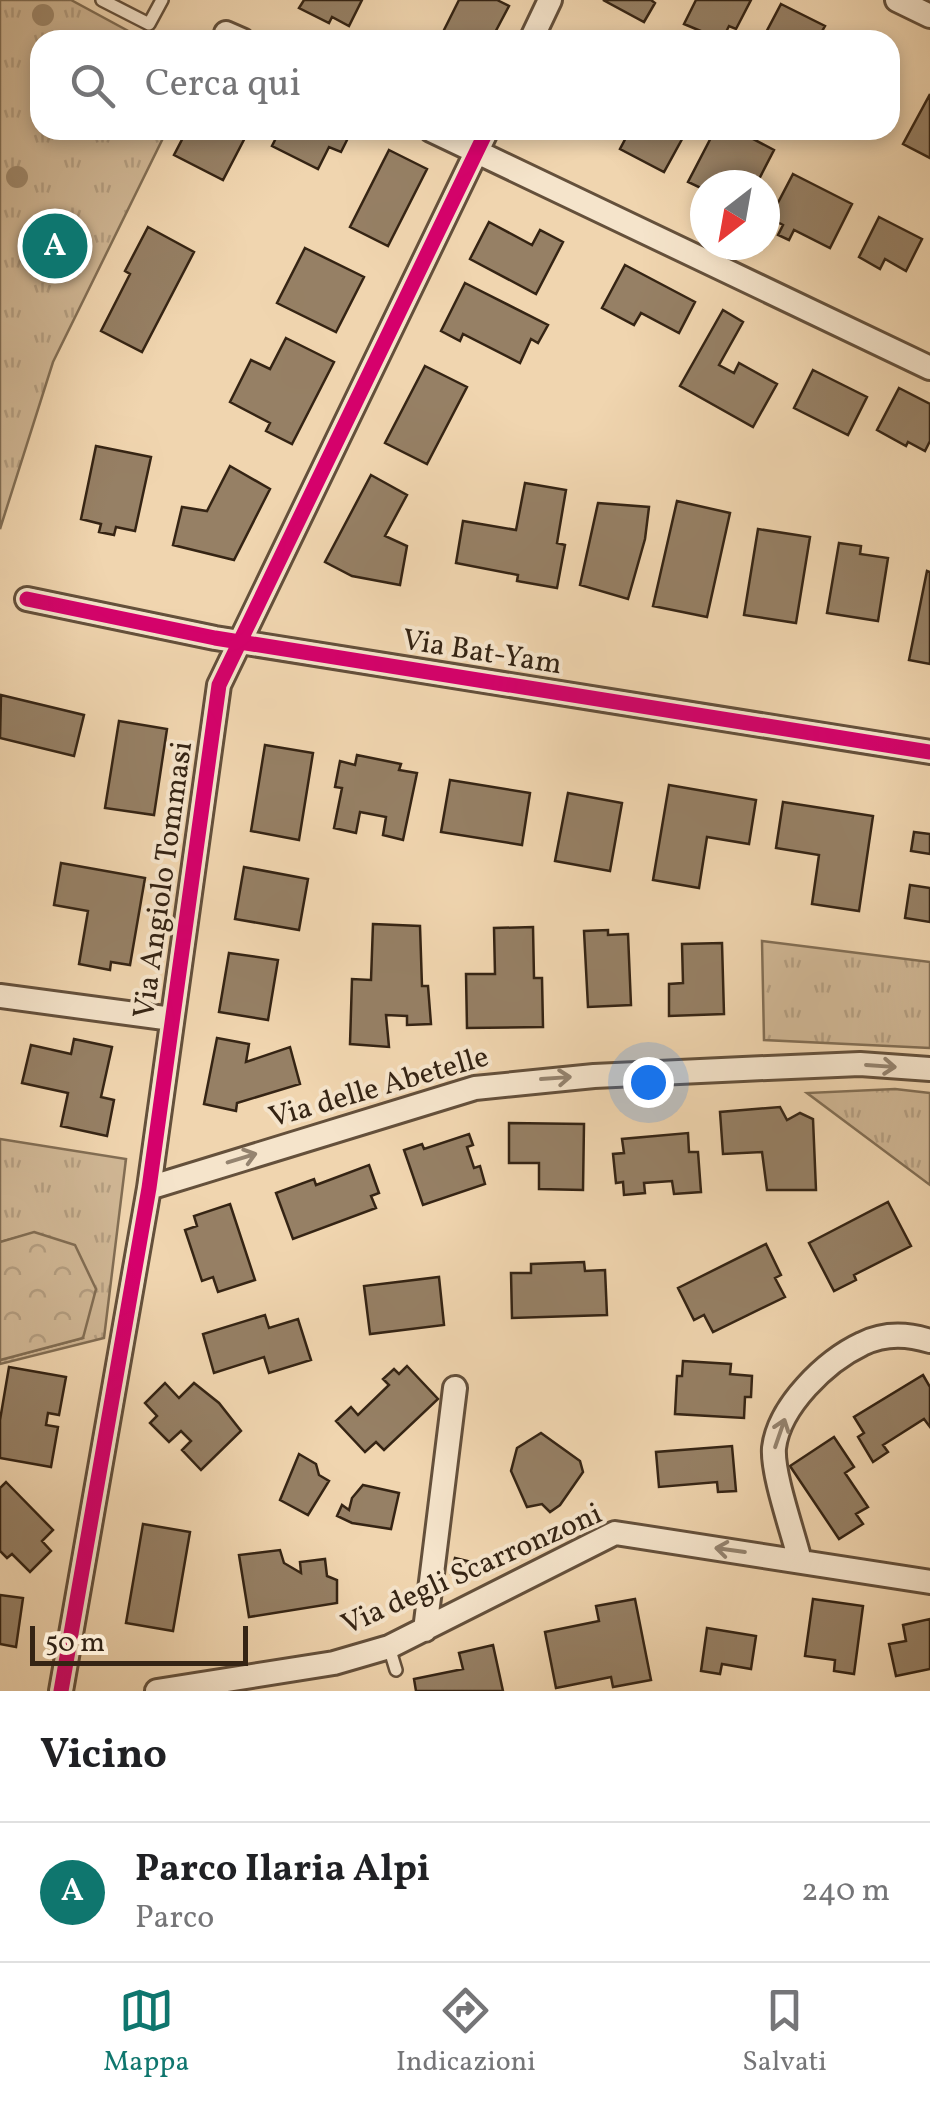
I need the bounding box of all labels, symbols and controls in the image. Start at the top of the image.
search box [30,30,900,140]
icon: search [65,58,120,113]
text: Cerca qui [145,59,301,112]
north arrow [690,170,780,260]
pin: A [22,208,88,284]
street label: Via Bat-Yam [399,620,565,686]
street label: Via Angiolo Tommasi [124,739,204,1021]
street label: Via delle Abetelle [264,1037,494,1139]
your location [623,1057,674,1108]
one-way arrow [864,1057,896,1076]
one-way arrow [539,1069,571,1088]
one-way arrow [226,1148,257,1166]
one-way arrow [773,1417,791,1449]
street label: Via degli Scarronzoni [335,1494,609,1646]
one-way arrow [714,1541,747,1559]
scale bar [30,1621,248,1666]
text: 50 m [45,1624,105,1663]
text: Vicino [40,1727,167,1786]
text: Parco Ilaria Alpi [135,1844,430,1897]
text: A [61,1870,84,1914]
text: 240 m [801,1870,890,1914]
text: Parco [135,1897,214,1941]
tab: Mappa [103,1983,189,2082]
tab: Indicazioni [396,1983,536,2082]
tab: Salvati [742,1983,827,2082]

